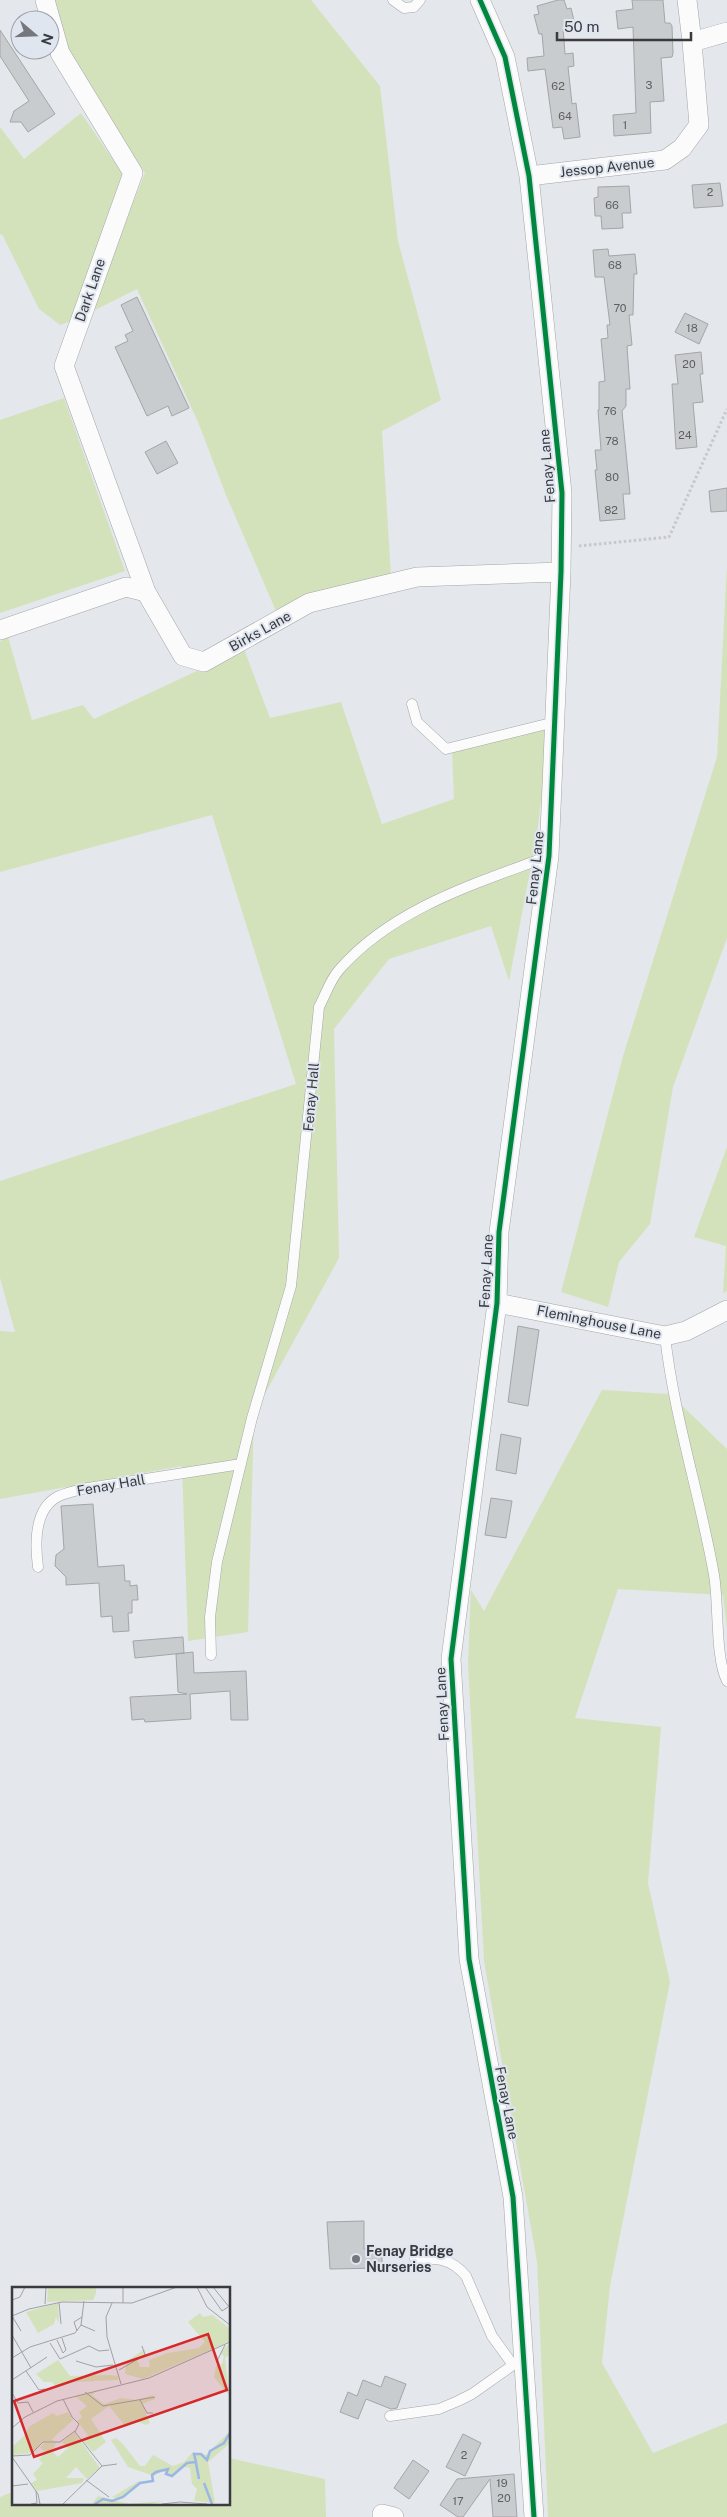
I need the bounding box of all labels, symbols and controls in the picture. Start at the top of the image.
north arrow [10,10,60,60]
scale bar [557,10,691,42]
text: 50 m [564,18,599,35]
text: N [38,31,57,47]
house number: 3 [646,79,653,91]
house number: 62 [551,80,565,92]
house number: 64 [558,110,572,122]
house number: 1 [623,119,627,131]
street label: Jessop Avenue [559,154,655,180]
house number: 2 [707,186,714,198]
house number: 66 [605,199,619,211]
street label: Dark Lane [72,256,108,324]
house number: 68 [608,259,622,271]
house number: 70 [613,302,627,314]
house number: 18 [686,322,698,334]
house number: 20 [682,358,696,370]
house number: 76 [603,405,617,417]
street label: Fenay Lane [536,428,558,504]
house number: 24 [678,429,692,441]
house number: 78 [605,435,619,447]
house number: 80 [605,471,619,483]
house number: 82 [604,504,618,516]
street label: Birks Lane [226,607,294,655]
street label: Fenay Lane [523,830,547,906]
street label: Fenay Hall [300,1062,322,1132]
street label: Fenay Lane [476,1234,496,1308]
street label: Fleminghouse Lane [535,1302,663,1342]
street label: Fenay Hall [76,1471,146,1499]
street label: Fenay Lane [432,1667,452,1741]
street label: Fenay Lane [492,2065,522,2141]
place label: Fenay Bridge Nurseries [366,2243,454,2275]
marker: Fenay Bridge Nurseries [350,2253,362,2265]
inset map [12,2287,230,2504]
house number: 2 [461,2449,468,2461]
house number: 19 [496,2477,508,2489]
house number: 20 [497,2492,511,2504]
house number: 17 [452,2495,464,2507]

